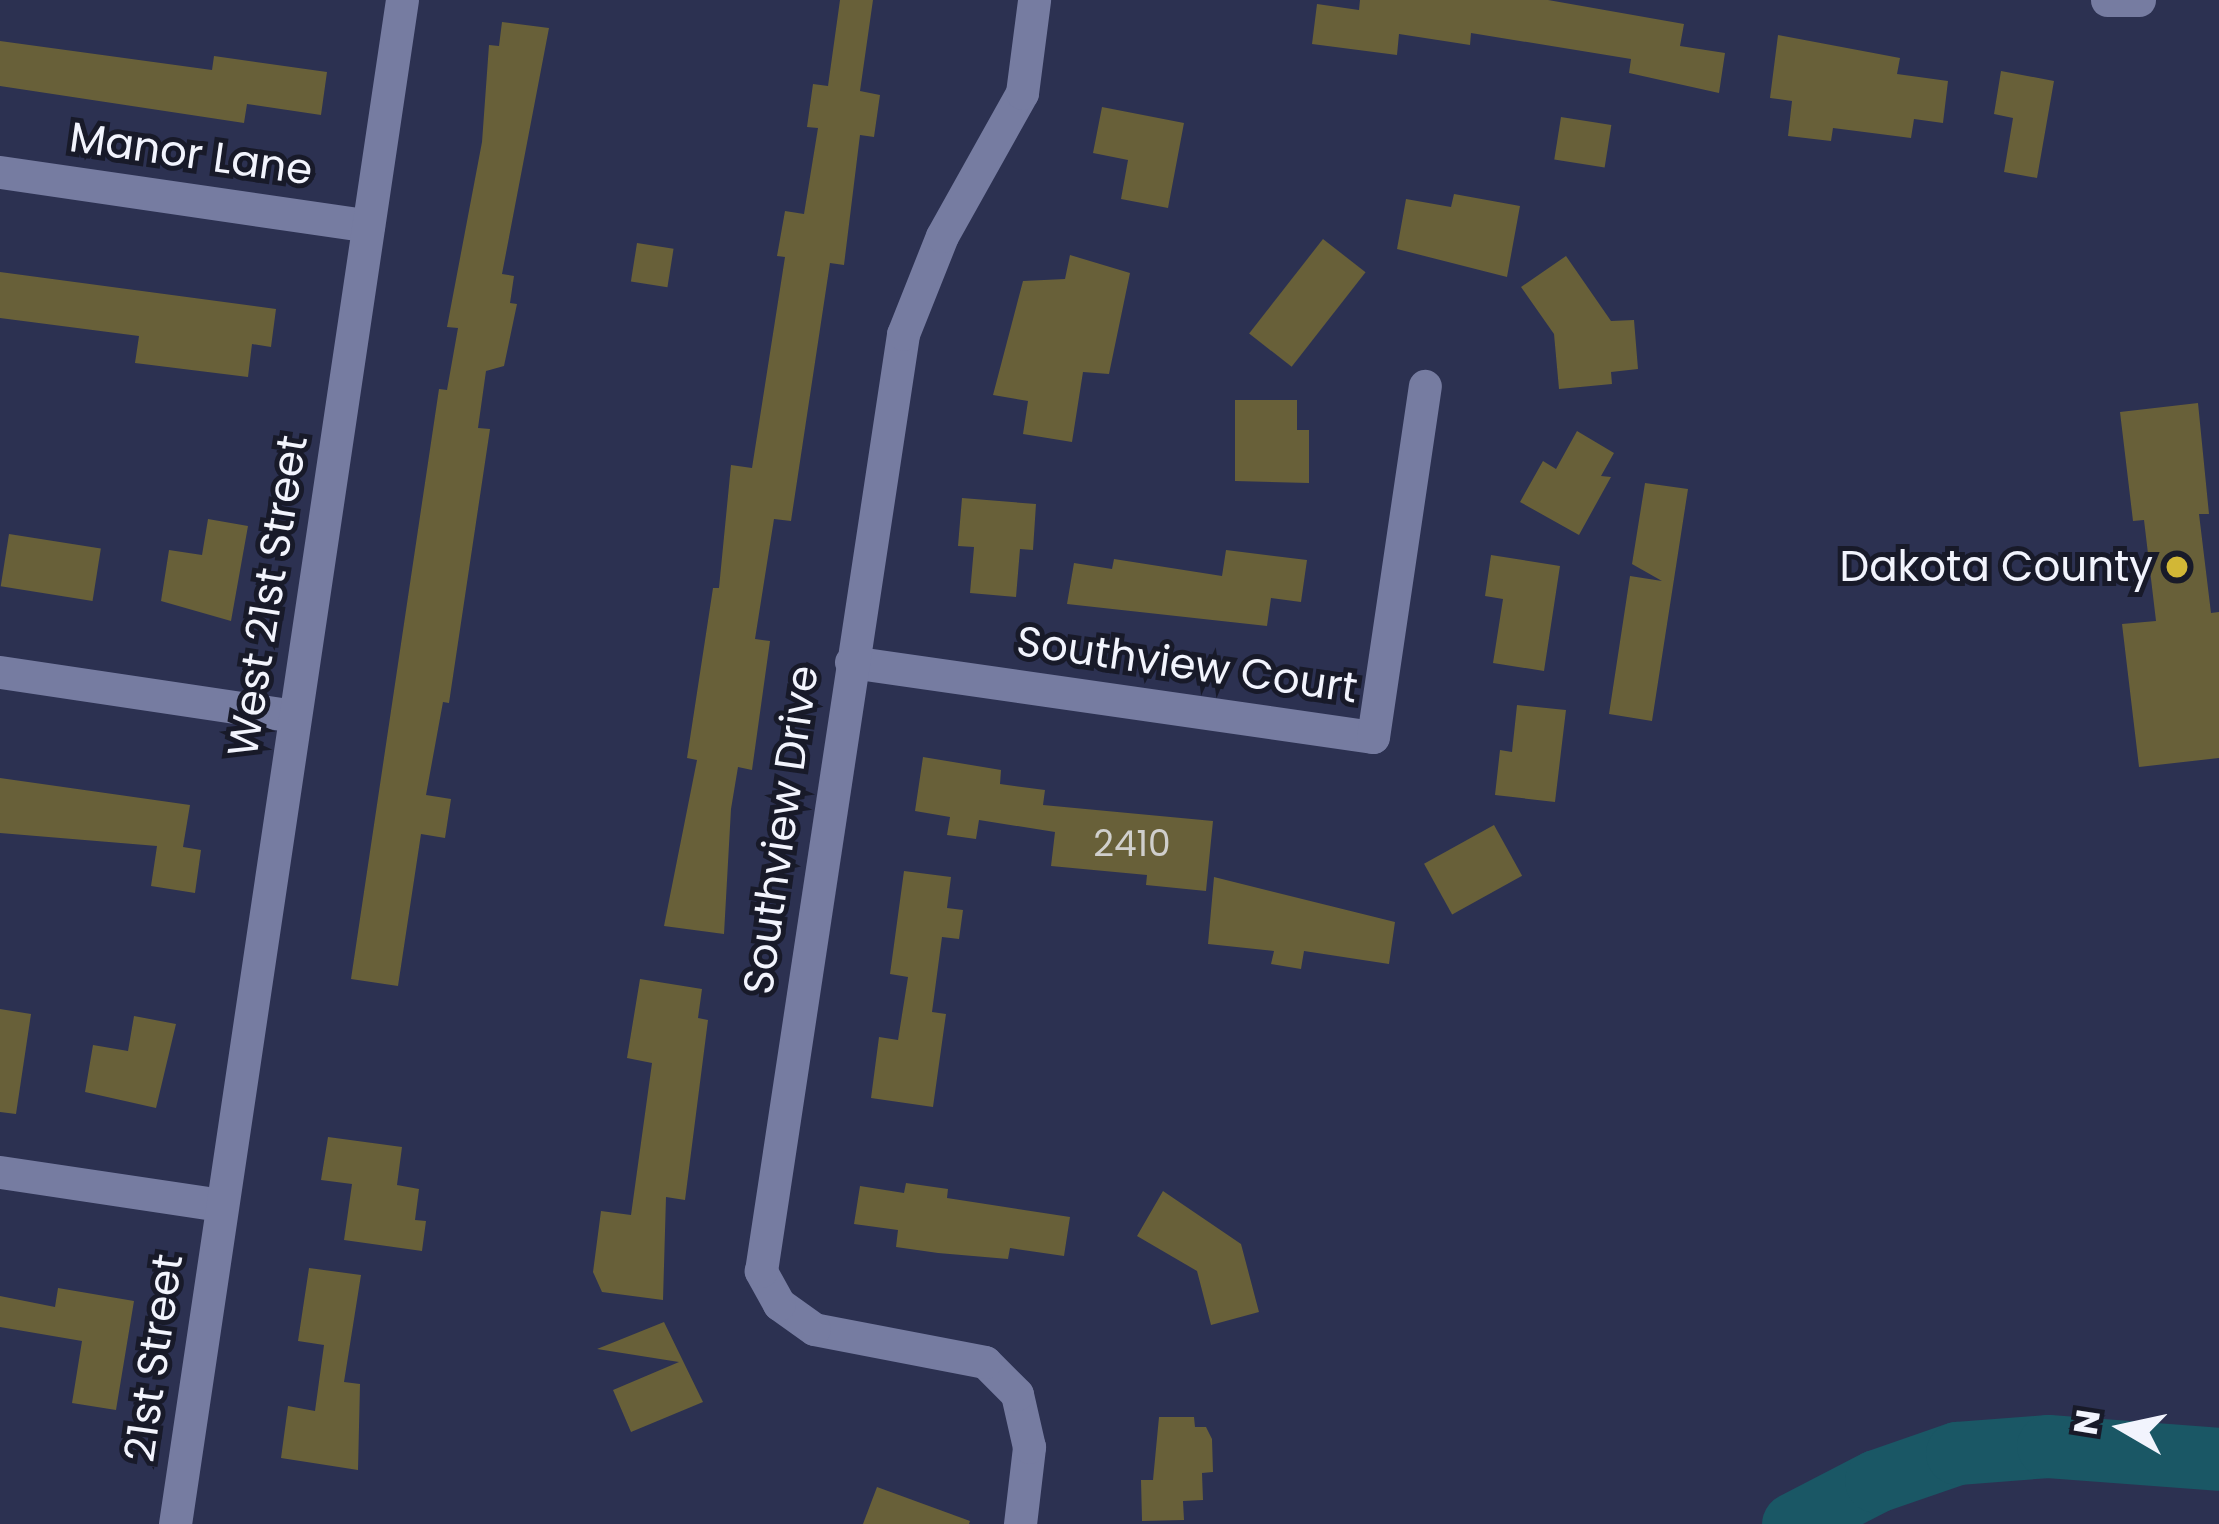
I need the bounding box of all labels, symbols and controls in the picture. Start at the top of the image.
street label: Manor Lane [66,112,316,196]
street label: West 21st Street [218,432,318,760]
place label: Dakota County [1840,542,2153,592]
marker: Dakota County [2164,554,2190,580]
street label: Southview Court [1014,616,1360,714]
street label: Southview Drive [733,662,829,998]
house number: 2410 [1093,822,1171,866]
street label: 21st Street [115,1251,193,1465]
north arrow [2063,1368,2183,1488]
text: N [2062,1406,2112,1438]

